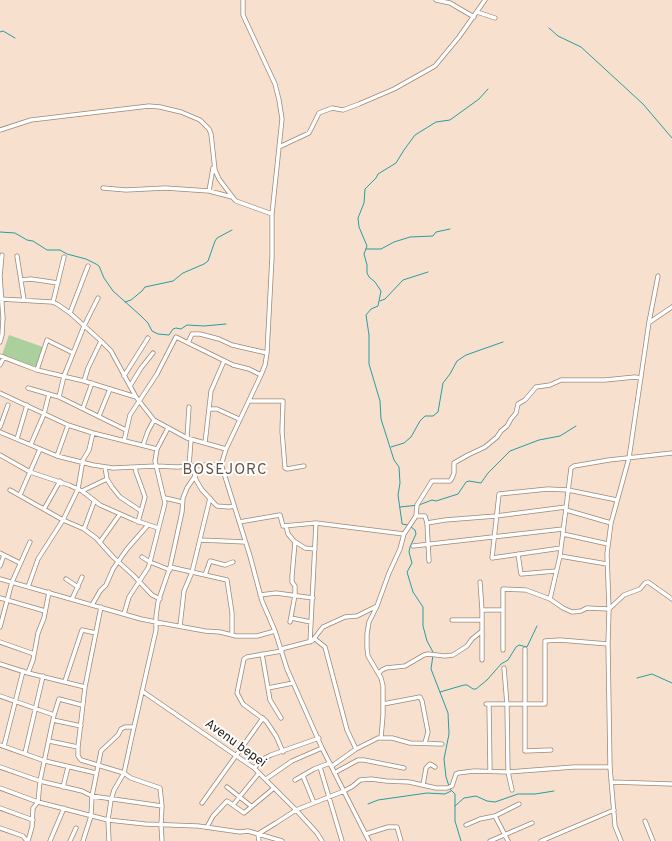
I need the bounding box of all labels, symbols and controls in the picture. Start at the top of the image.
district label: BOSEJORC [182,462,268,480]
street label: Avenu bepei [201,717,269,771]

